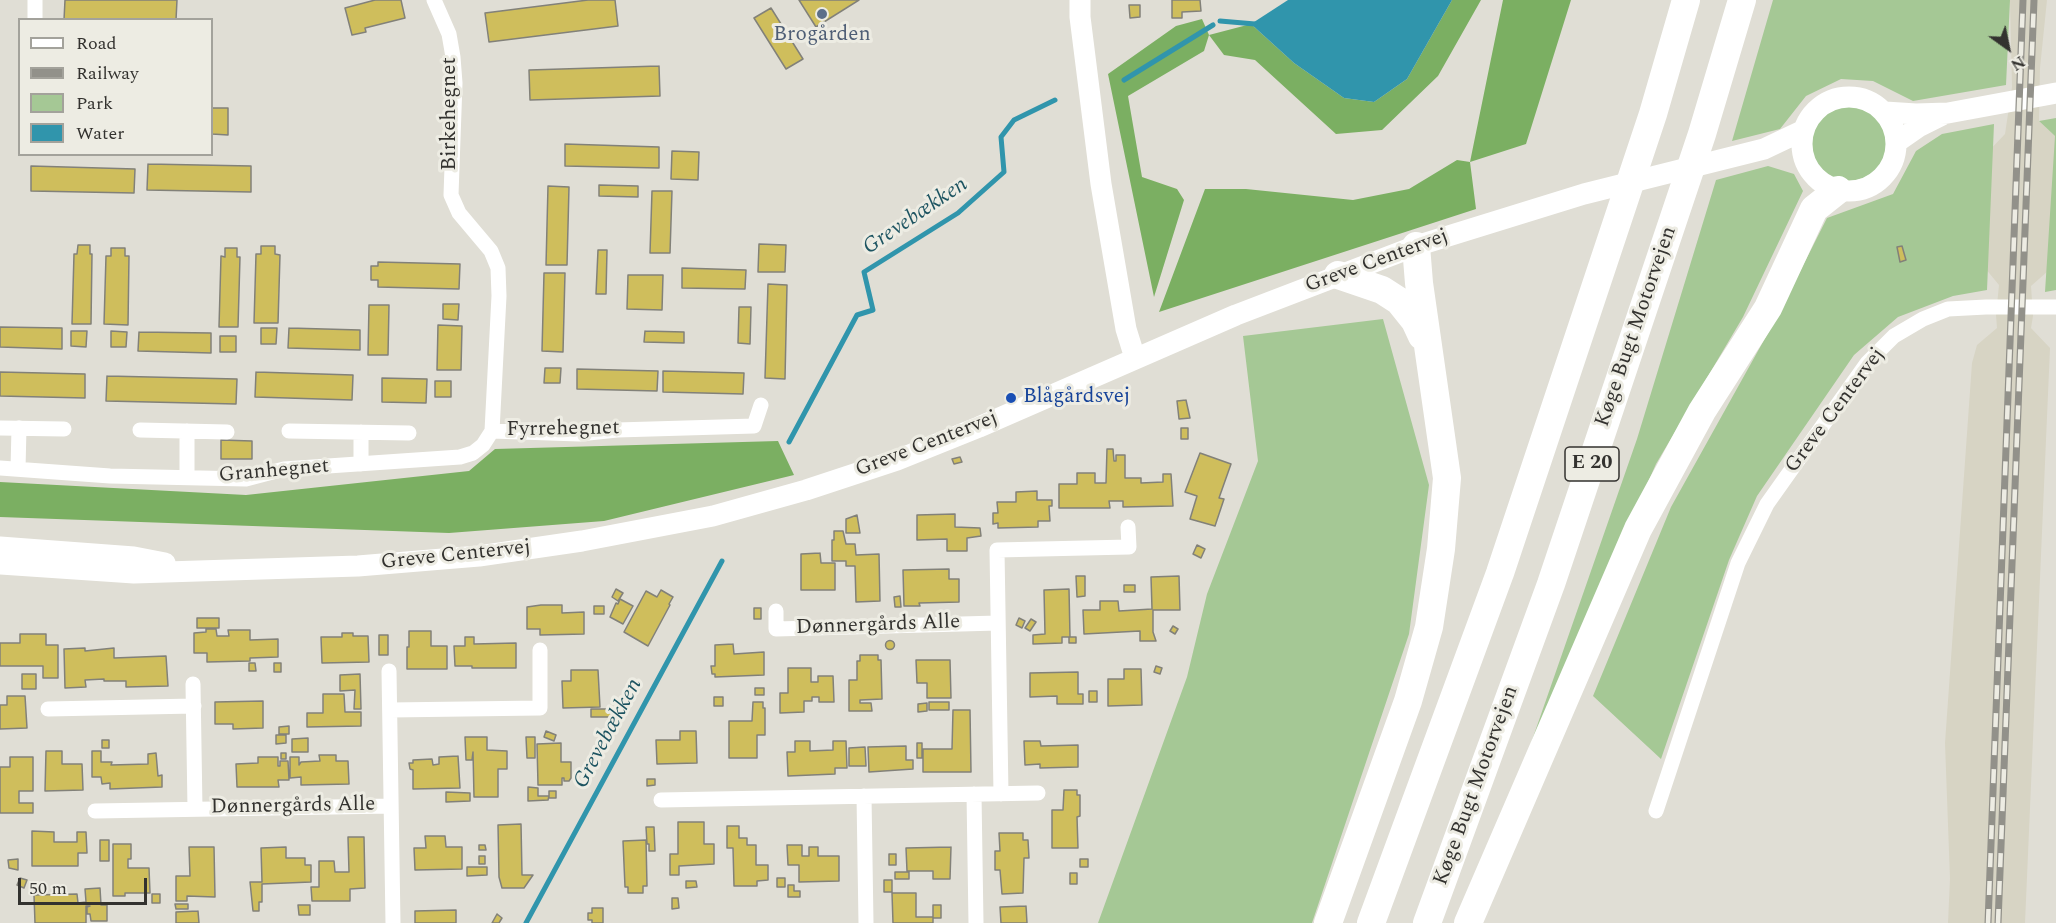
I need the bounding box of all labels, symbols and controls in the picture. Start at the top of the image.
marker: Brogården [815,7,829,21]
legend [18,18,213,156]
north arrow [1978,18,2038,78]
place label: Brogården [773,23,871,49]
text: Road [76,30,117,57]
text: N [2006,49,2030,77]
street label: Birkehegnet [438,57,464,171]
text: Railway [76,60,139,87]
text: Park [76,90,113,117]
text: Water [76,120,124,147]
water label: Grevebækken [859,172,973,262]
street label: Køge Bugt Motorvejen [1591,223,1683,431]
street label: Greve Centervej [1302,224,1452,300]
street label: Greve Centervej [1781,343,1891,479]
place label: Blågårdsvej [1023,385,1130,411]
marker: Blågårdsvej [1004,391,1018,405]
street label: Greve Centervej [852,406,1002,484]
street label: Fyrrehegnet [506,416,620,444]
road number: E 20 [1565,447,1619,481]
street label: Granhegnet [218,455,330,489]
street label: Greve Centervej [380,536,532,576]
street label: Dønnergårds Alle [795,611,961,641]
water label: Grevebækken [569,675,649,793]
street label: Køge Bugt Motorvejen [1429,683,1525,889]
street label: Dønnergårds Alle [211,793,375,821]
scale bar [21,866,150,904]
text: 50 m [29,875,67,902]

